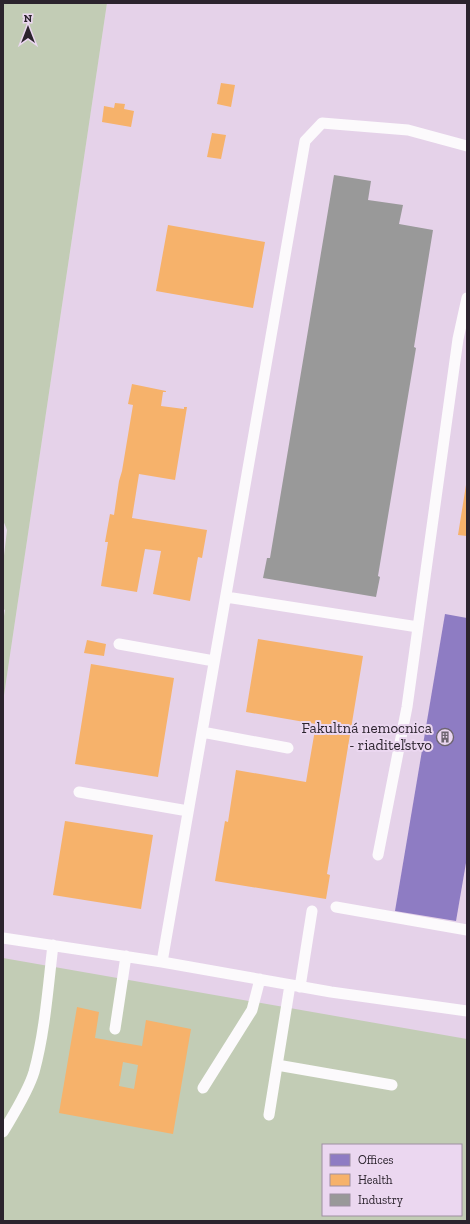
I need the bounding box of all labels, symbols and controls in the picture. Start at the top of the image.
north arrow [8,8,48,48]
text: N [24,12,33,25]
place label: Fakultná nemocnica - riaditeľstvo [301,719,432,754]
building icon: Fakultná nemocnica - riaditeľstvo [435,727,455,747]
legend [322,1144,462,1216]
text: Offices [358,1153,394,1167]
text: Health [358,1173,393,1187]
text: Industry [358,1193,404,1207]

